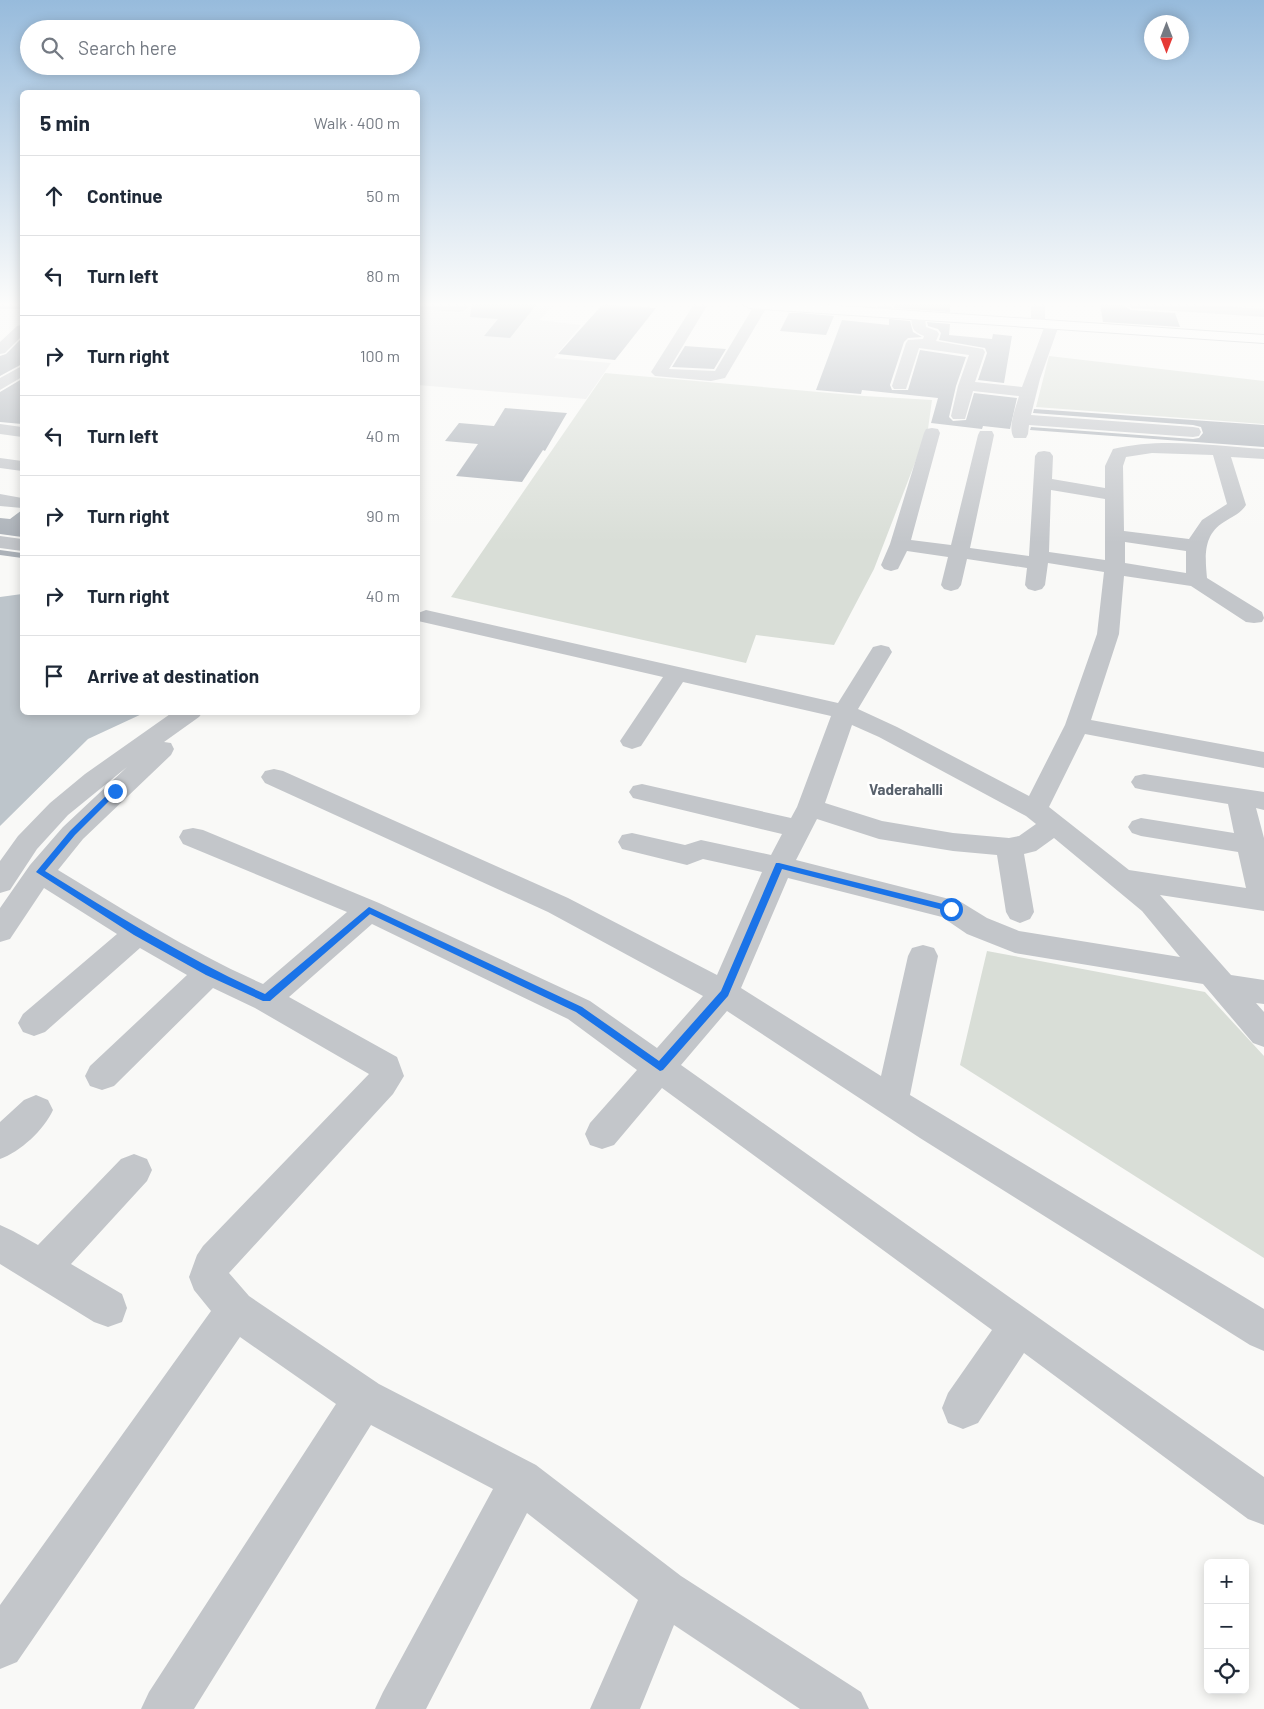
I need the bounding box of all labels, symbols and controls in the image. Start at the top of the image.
north arrow [1144,15,1189,60]
search box [20,20,420,75]
icon: search [38,34,66,62]
text: Search here [78,36,177,59]
text: 5 min [40,110,90,135]
text: Walk · 400 m [314,113,400,132]
icon: ahead [40,182,68,210]
text: Continue [87,184,163,207]
text: 50 m [366,186,400,205]
icon: left [40,262,68,290]
text: Turn left [87,264,158,287]
text: 80 m [366,266,400,285]
icon: right [40,342,68,370]
text: Turn right [87,344,169,367]
text: 100 m [360,346,400,365]
icon: left [40,422,68,450]
text: Turn left [87,424,158,447]
text: 40 m [366,426,400,445]
icon: right [40,502,68,530]
text: Turn right [87,504,169,527]
text: 90 m [366,506,400,525]
icon: right [40,582,68,610]
text: Turn right [87,584,169,607]
text: 40 m [366,586,400,605]
icon: arrive [40,662,68,690]
text: Arrive at destination [87,664,259,687]
route end [104,780,127,803]
district label: Vaderahalli [869,780,943,798]
route start [940,898,963,921]
map controls [1204,1559,1249,1694]
button: + [1204,1559,1249,1604]
button: − [1204,1604,1249,1649]
button: locate [1204,1649,1249,1694]

